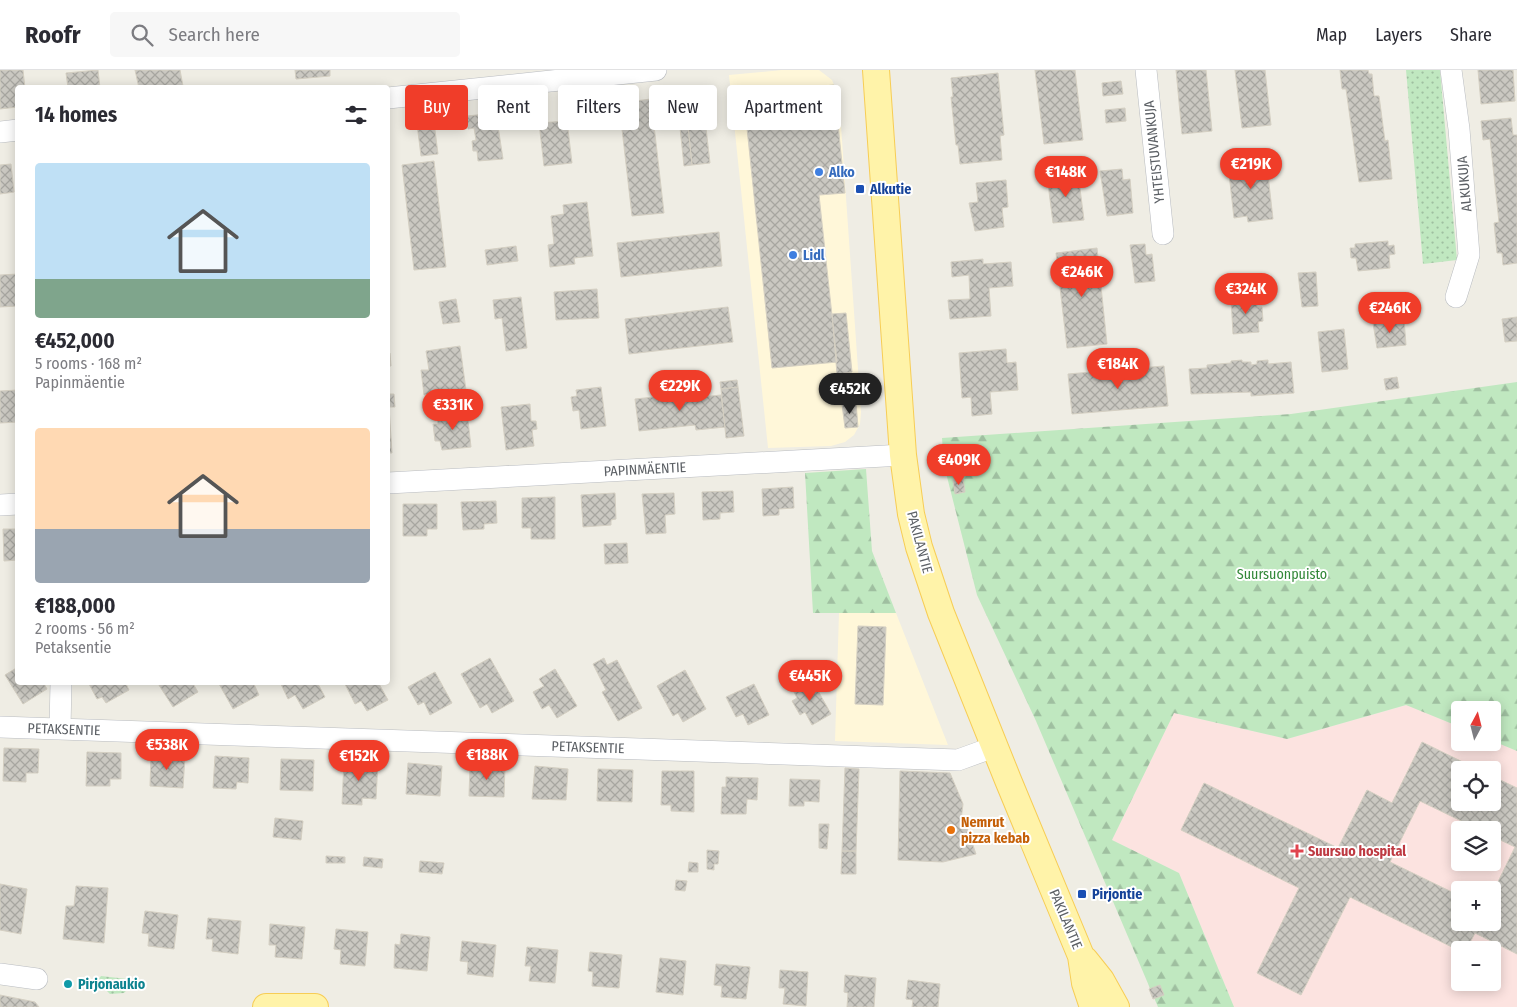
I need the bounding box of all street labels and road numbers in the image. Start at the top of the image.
street label: YHTEISTUVANKUJA [1141,99,1168,204]
street label: ALKUKUJA [1454,155,1475,212]
street label: PAPINMÄENTIE [603,459,687,480]
street label: PAKILANTIE [903,509,936,576]
street label: PETAKSENTIE [27,720,101,739]
street label: PETAKSENTIE [551,738,625,757]
street label: PAKILANTIE [1045,887,1086,952]

